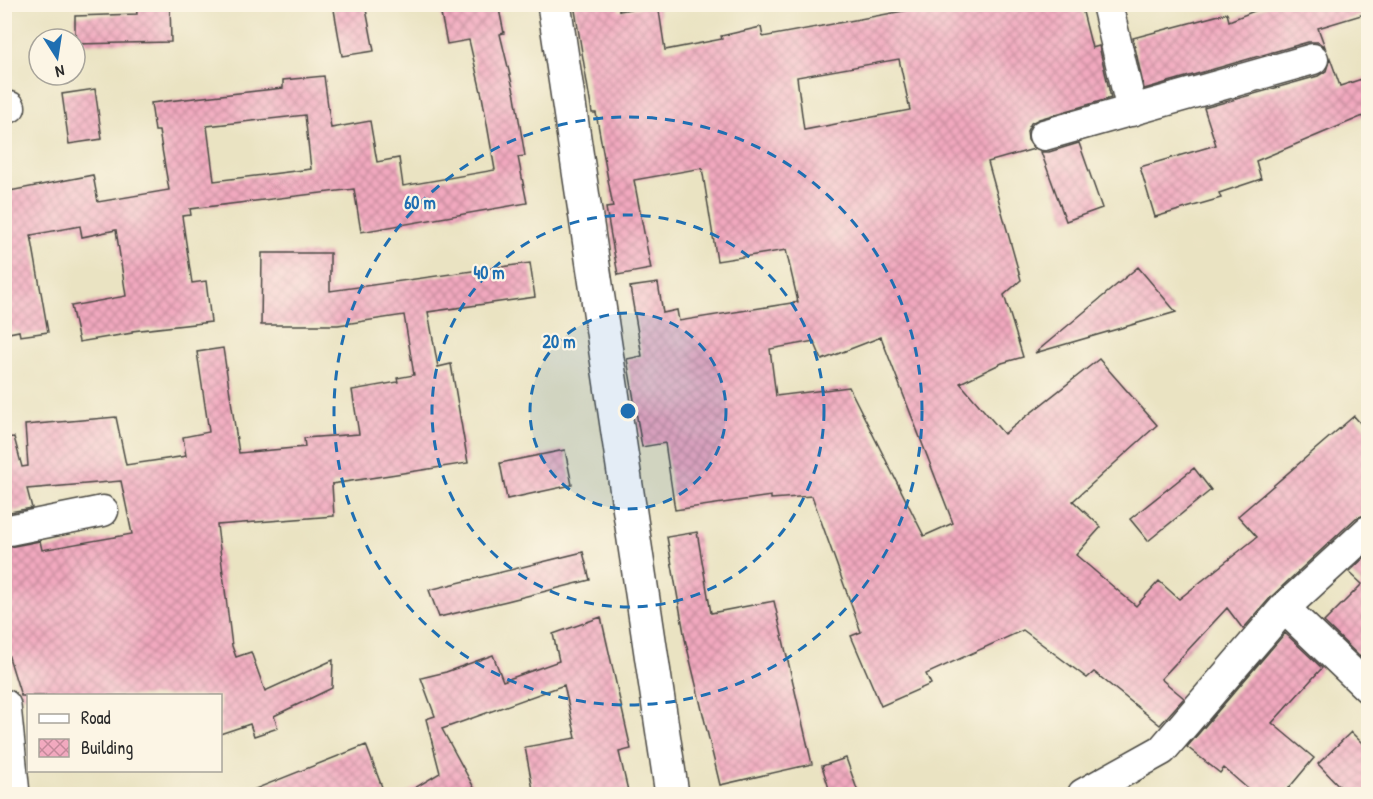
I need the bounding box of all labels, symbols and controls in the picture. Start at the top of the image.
north arrow [27,27,87,87]
text: N [53,60,67,83]
text: 60 m [404,190,436,215]
text: 40 m [473,260,505,285]
text: 20 m [543,329,575,354]
centre of rings [618,401,638,421]
legend [27,694,222,772]
text: Road [81,705,111,730]
text: Building [81,735,133,760]

